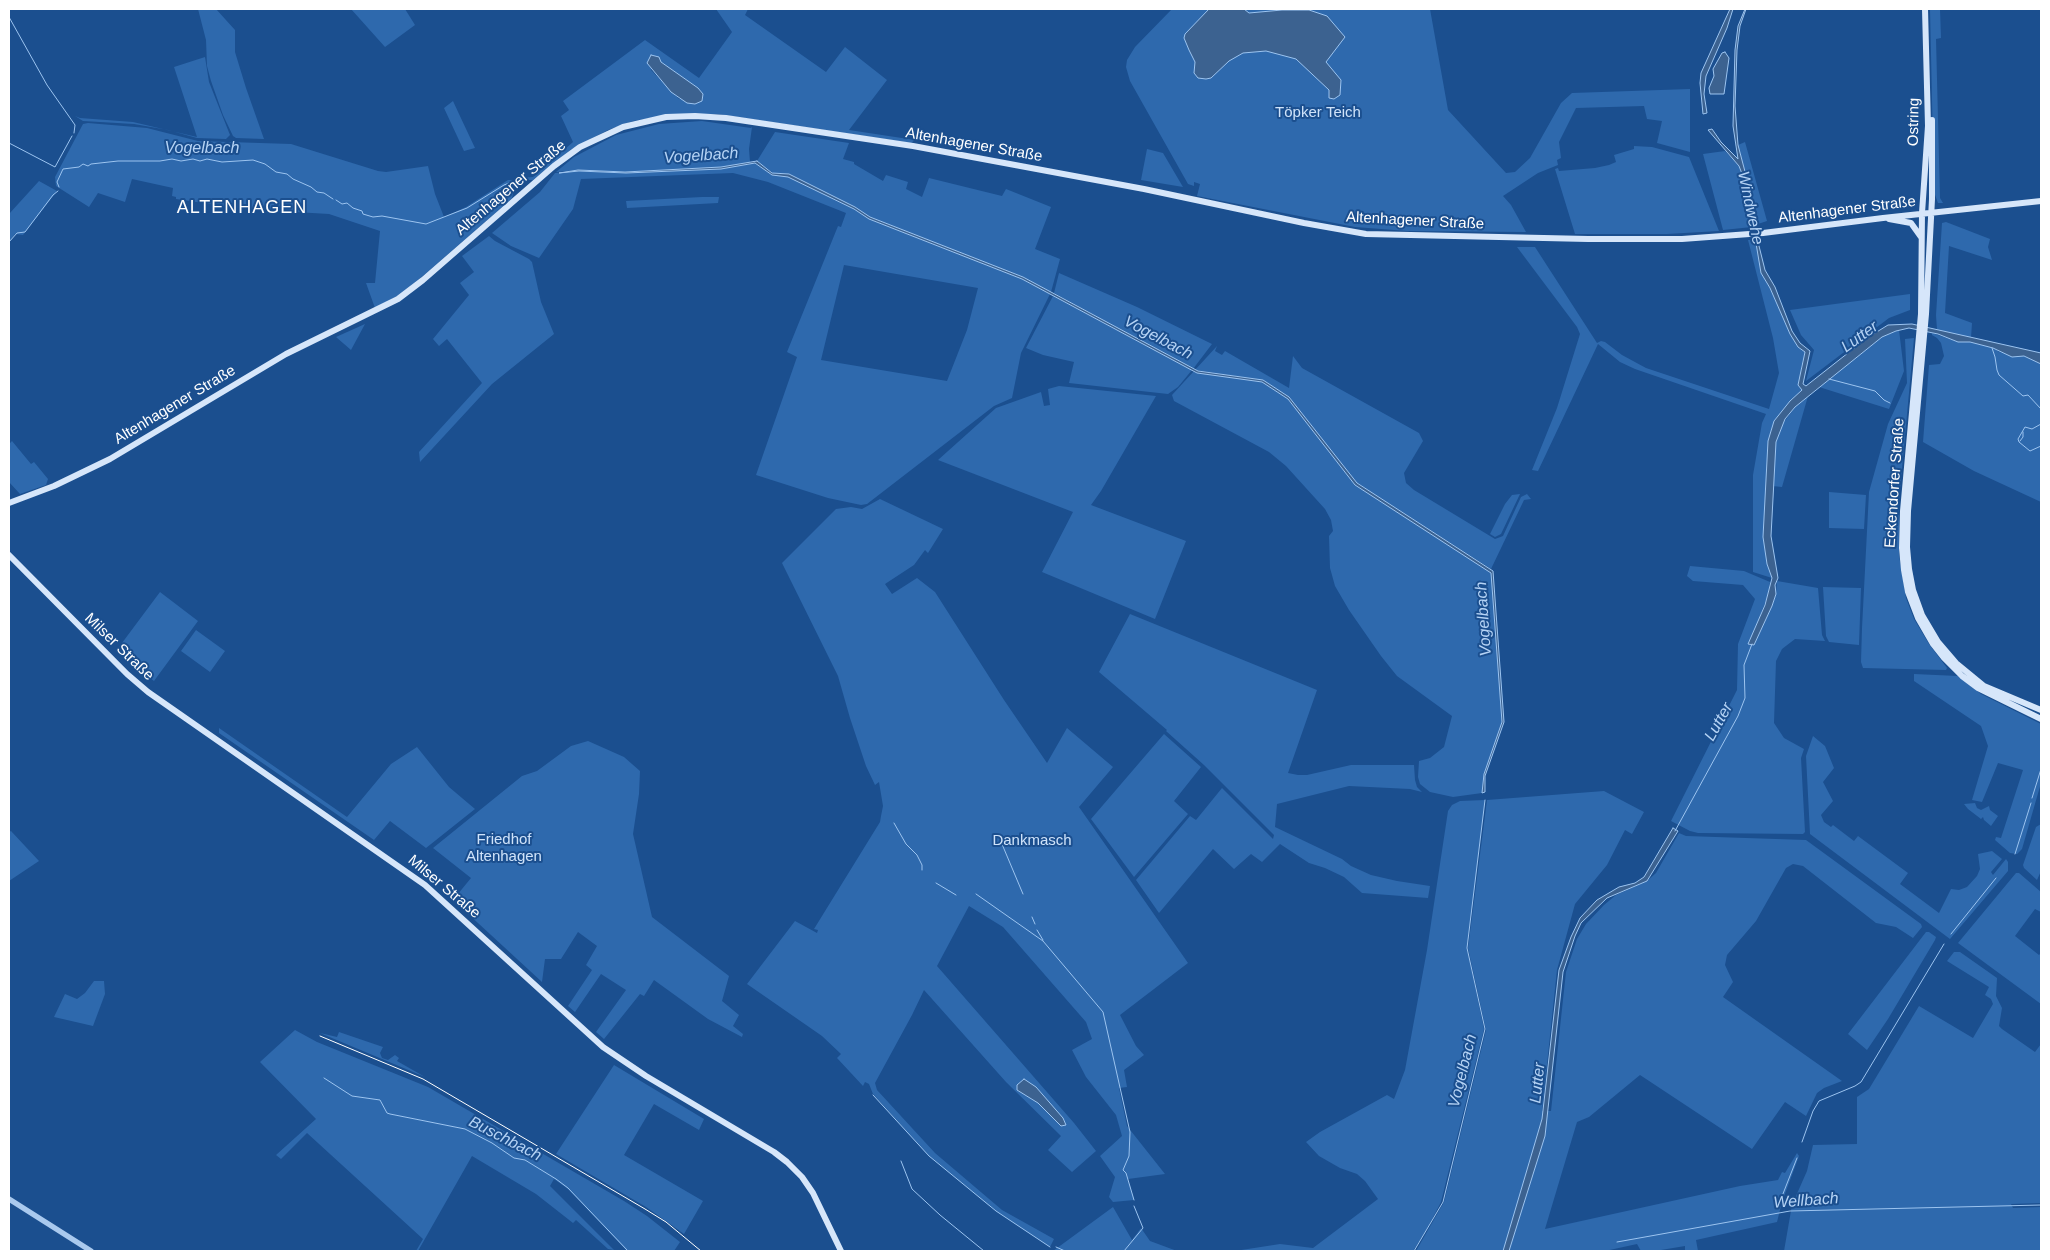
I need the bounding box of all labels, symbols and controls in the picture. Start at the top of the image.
street label: Ostring [1905,98,1923,146]
park label: Töpker Teich [1275,104,1361,122]
street label: Altenhagener Straße [904,124,1044,166]
street label: Altenhagener Straße [452,137,570,239]
water label: Vogelbach [164,139,240,159]
water label: Vogelbach [663,144,739,168]
water label: Windwehe [1733,170,1767,246]
street label: Altenhagener Straße [1777,193,1917,227]
district label: ALTENHAGEN [175,197,309,219]
street label: Altenhagener Straße [1345,208,1485,234]
water label: Vogelbach [1120,312,1196,364]
water label: Lutter [1838,317,1882,357]
street label: Altenhagener Straße [111,362,239,448]
street label: Eckendorfer Straße [1881,418,1909,548]
water label: Vogelbach [1472,581,1496,657]
street label: Milser Straße [81,610,157,684]
water label: Lutter [1701,699,1737,745]
park label: Friedhof Altenhagen [466,831,542,866]
park label: Dankmasch [992,832,1072,850]
street label: Milser Straße [404,851,484,923]
water label: Vogelbach [1445,1032,1481,1110]
water label: Lutter [1526,1062,1550,1104]
water label: Buschbach [465,1112,545,1166]
water label: Wellbach [1773,1189,1839,1213]

